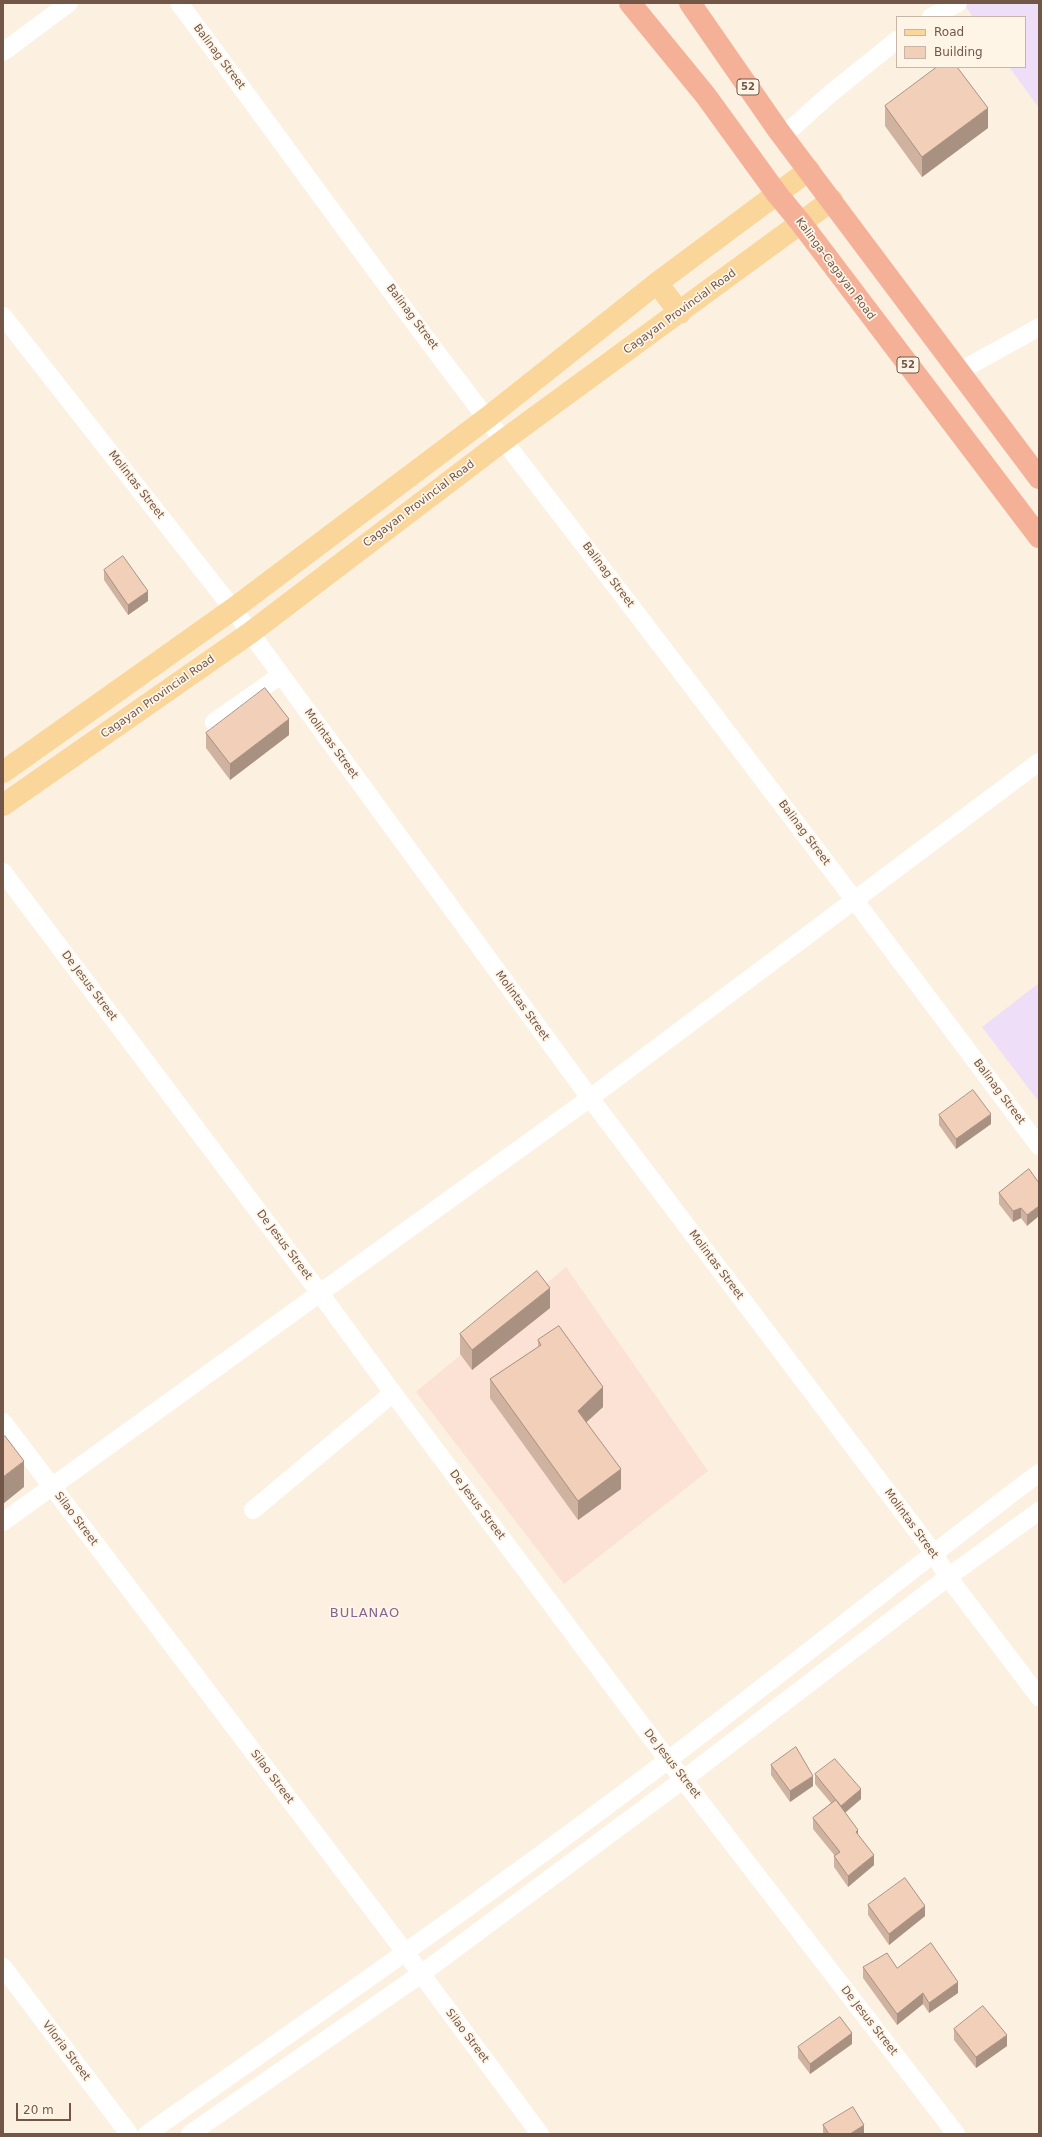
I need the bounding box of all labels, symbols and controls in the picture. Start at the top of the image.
legend [896,16,1026,68]
street label: Balinag Street [190,22,248,92]
text: Road [934,25,964,39]
text: Building [934,45,983,59]
road number: 52 [737,79,759,95]
street label: Kalinga-Cagayan Road [792,216,878,322]
street label: Cagayan Provincial Road [621,267,739,357]
street label: Balinag Street [383,282,441,352]
road number: 52 [897,357,919,373]
street label: Molintas Street [105,448,167,522]
street label: Cagayan Provincial Road [361,458,477,550]
street label: Balinag Street [579,540,637,610]
street label: Cagayan Provincial Road [99,653,217,741]
street label: Molintas Street [301,707,361,781]
street label: Balinag Street [775,798,833,868]
street label: De Jesus Street [58,948,120,1024]
street label: Molintas Street [492,969,552,1043]
street label: Balinag Street [970,1057,1028,1127]
street label: De Jesus Street [253,1207,315,1283]
street label: Molintas Street [686,1228,746,1302]
street label: De Jesus Street [446,1467,508,1543]
street label: Molintas Street [881,1487,941,1561]
street label: Silao Street [52,1490,100,1548]
district label: BULANAO [330,1606,400,1622]
street label: De Jesus Street [641,1727,703,1801]
street label: Silao Street [248,1748,296,1806]
street label: De Jesus Street [838,1984,900,2058]
street label: Silao Street [443,2007,491,2065]
street label: Viloria Street [39,2019,93,2083]
scale bar [18,2095,73,2121]
text: 20 m [23,2103,54,2117]

